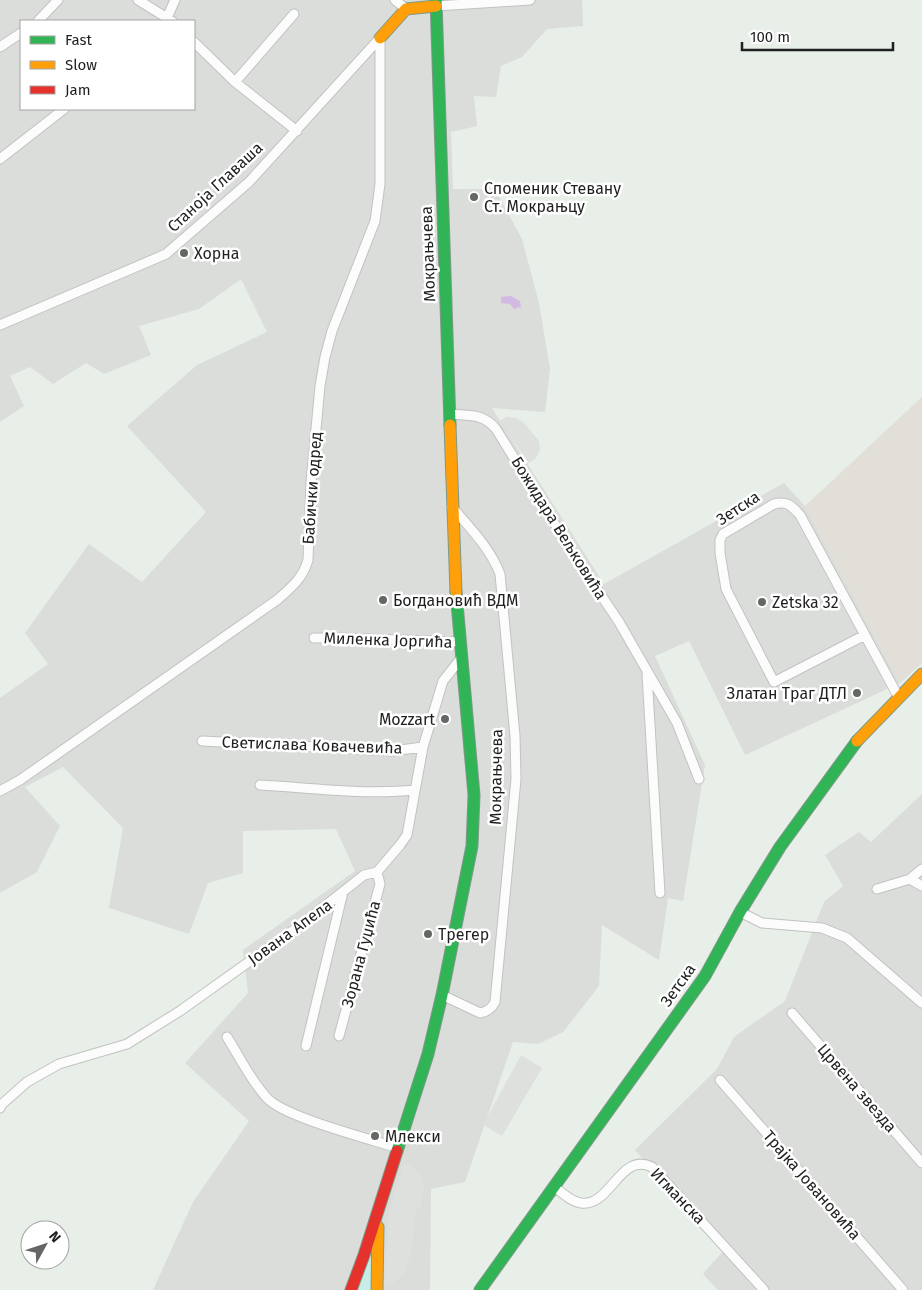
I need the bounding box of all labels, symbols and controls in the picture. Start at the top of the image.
legend [20,20,195,110]
scale bar [742,20,893,52]
text: 100 m [750,28,790,46]
text: Fast [65,31,92,49]
text: Slow [65,56,97,74]
text: Jam [65,81,91,99]
street label: Станоја Главаша [163,138,267,236]
place label: Споменик Стевану Ст. Мокрањцу [484,179,621,216]
marker: Споменик Стевану Ст. Мокрањцу [468,191,480,203]
street label: Мокрањчева [417,206,439,302]
place label: Хорна [194,244,239,263]
marker: Хорна [178,247,190,259]
street label: Бабички одред [299,431,325,545]
street label: Божидара Вељковића [507,453,611,603]
street label: Зетска [713,487,763,529]
place label: Богдановић ВДМ [393,591,518,610]
place label: Zetska 32 [772,593,839,612]
marker: Богдановић ВДМ [377,594,389,606]
marker: Zetska 32 [756,596,768,608]
street label: Миленка Јоргића [323,628,453,652]
place label: Златан Траг ДТЛ [727,684,847,703]
marker: Златан Траг ДТЛ [851,687,863,699]
place label: Mozzart [379,710,435,729]
marker: Mozzart [439,713,451,725]
street label: Мокрањчева [486,729,506,825]
street label: Светислава Ковачевића [221,732,403,758]
street label: Јована Апела [244,895,336,969]
street label: Зорана Гуџића [338,898,384,1010]
place label: Трегер [438,925,489,944]
marker: Трегер [422,928,434,940]
street label: Зетска [656,960,700,1010]
street label: Црвена звезда [813,1040,901,1136]
street label: Трајка Јовановића [759,1126,865,1244]
place label: Млекси [385,1127,441,1146]
marker: Млекси [369,1130,381,1142]
street label: Игманска [647,1164,709,1228]
north arrow [20,1220,70,1270]
text: N [45,1228,64,1246]

